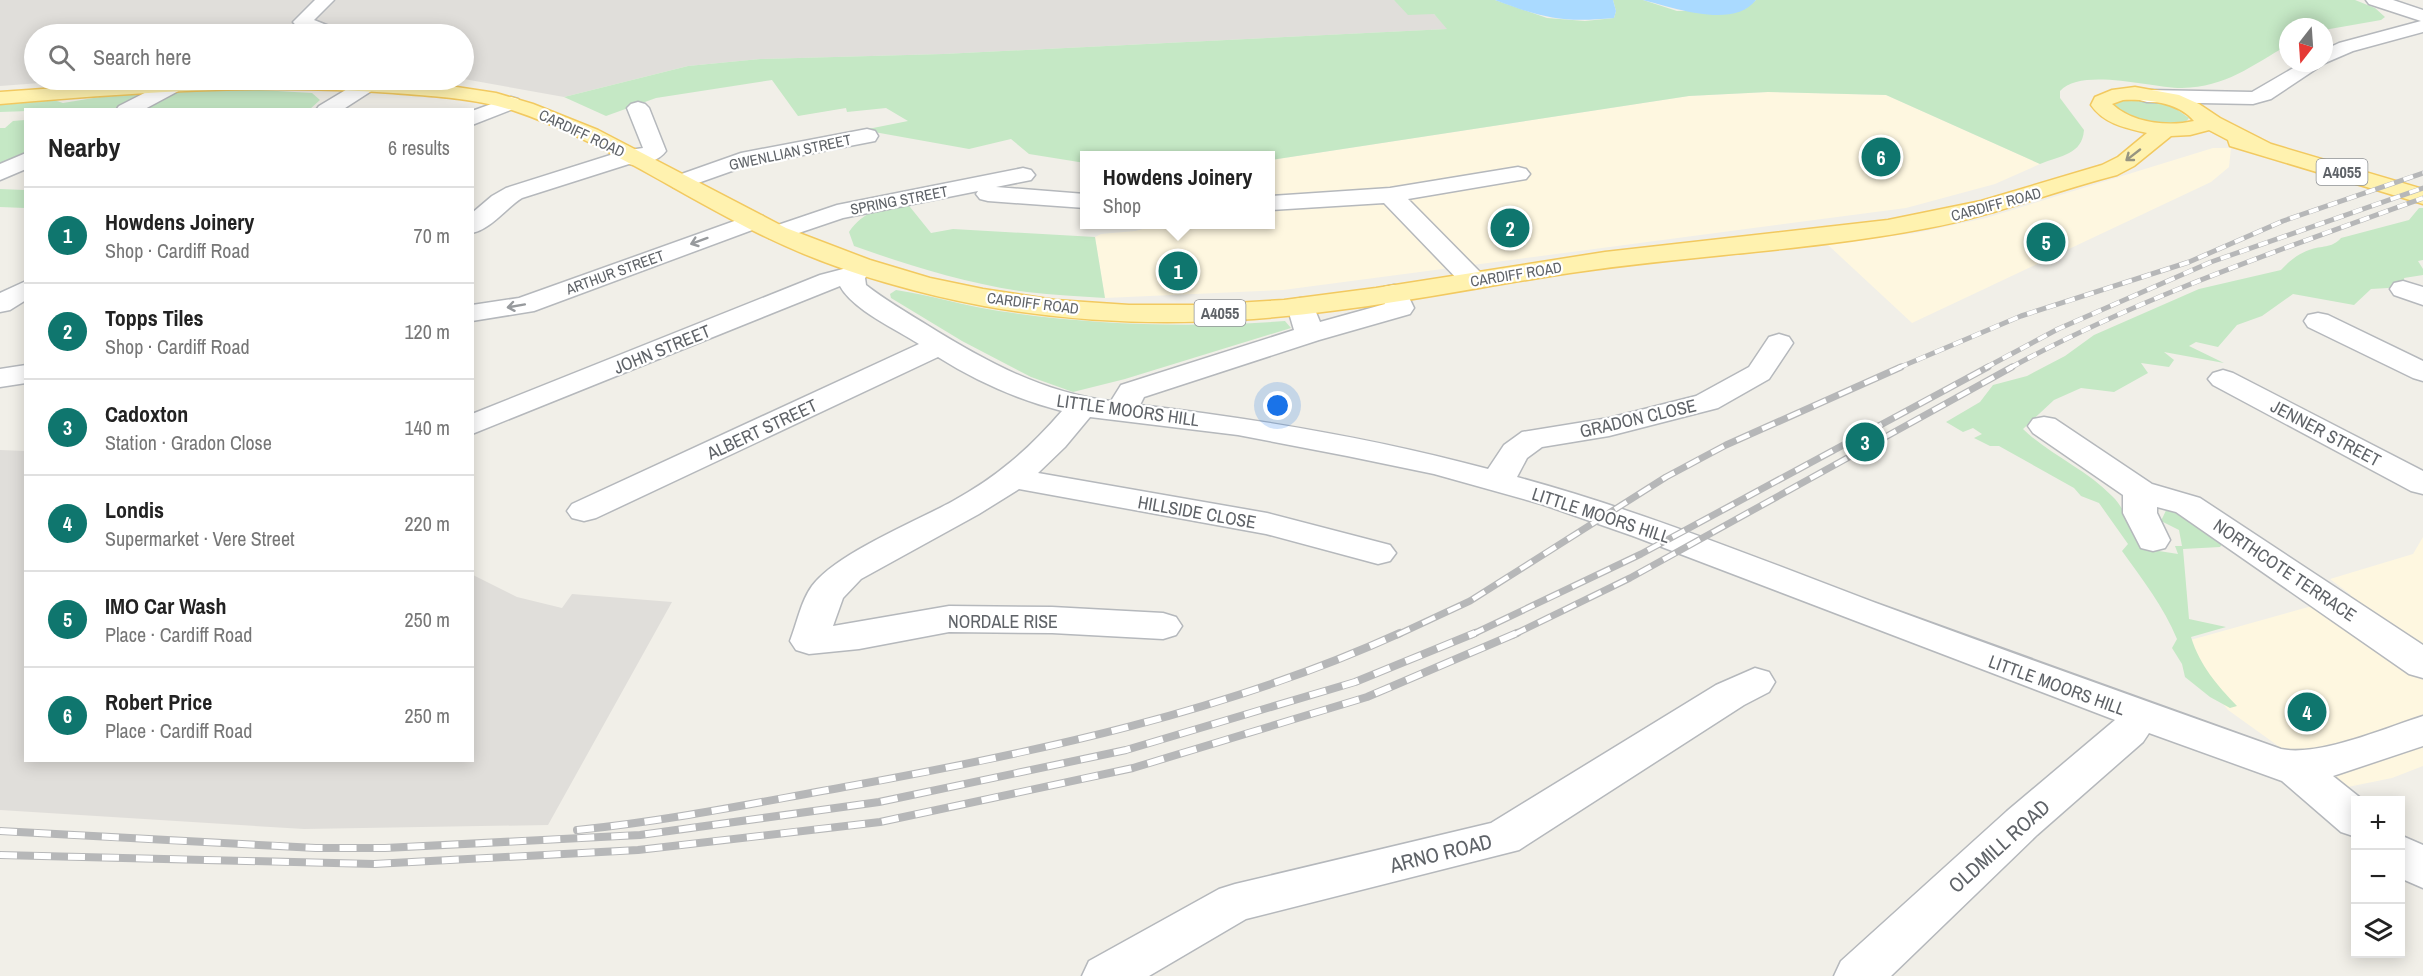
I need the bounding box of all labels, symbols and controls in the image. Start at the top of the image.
north arrow [2279,18,2333,72]
search box [24,24,474,90]
icon: search [45,41,78,74]
text: Search here [93,42,191,72]
street label: CARDIFF ROAD [536,104,628,162]
street label: GWENLLIAN STREET [727,129,853,175]
text: Nearby [48,130,120,165]
text: 6 results [388,134,450,161]
pin: 6 [1862,134,1900,180]
one-way arrow [2125,148,2141,161]
popup [1080,151,1275,229]
road number: A4055 [2316,159,2368,185]
text: Howdens Joinery [1103,162,1252,192]
street label: SPRING STREET [848,180,950,220]
street label: CARDIFF ROAD [1949,182,2043,226]
text: Shop [1103,192,1141,219]
pin: 2 [1490,206,1530,250]
text: Howdens Joinery [105,207,254,237]
pin: 5 [2026,220,2066,264]
text: 1 [63,222,72,249]
text: 70 m [414,222,450,249]
text: Shop · Cardiff Road [105,237,250,264]
one-way arrow [690,237,709,248]
street label: ARTHUR STREET [562,244,667,300]
pin: 1 [1158,248,1198,294]
street label: CARDIFF ROAD [1469,256,1563,292]
street label: CARDIFF ROAD [986,287,1080,319]
road number: A4055 [1194,300,1246,326]
one-way arrow [506,301,526,312]
text: Topps Tiles [105,303,204,333]
text: 2 [63,318,72,345]
text: 120 m [404,318,450,345]
street label: JOHN STREET [610,318,714,380]
text: Shop · Cardiff Road [105,333,250,360]
street label: LITTLE MOORS HILL [1055,388,1201,432]
your location [1263,391,1292,420]
street label: ALBERT STREET [702,392,821,466]
street label: GRADON CLOSE [1577,392,1699,444]
street label: JENNER STREET [2267,393,2385,473]
text: Cadoxton [105,399,188,429]
text: 3 [63,414,72,441]
text: 140 m [404,414,450,441]
pin: 3 [1846,420,1884,464]
text: Station · Gradon Close [105,429,272,456]
street label: LITTLE MOORS HILL [1529,481,1673,549]
street label: HILLSIDE CLOSE [1136,489,1258,535]
text: Londis [105,495,164,525]
text: 4 [63,510,72,537]
text: 220 m [404,510,450,537]
street label: NORTHCOTE TERRACE [2209,513,2361,627]
text: Supermarket · Vere Street [105,525,295,552]
text: IMO Car Wash [105,591,227,621]
text: 5 [63,606,72,633]
text: 250 m [404,606,450,633]
street label: NORDALE RISE [948,609,1058,634]
text: Place · Cardiff Road [105,621,252,648]
street label: LITTLE MOORS HILL [1985,649,2129,721]
text: Robert Price [105,687,212,717]
pin: 4 [2288,690,2326,734]
text: 6 [63,702,72,729]
text: 250 m [404,702,450,729]
text: Place · Cardiff Road [105,717,252,744]
street label: OLDMILL ROAD [1942,793,2056,899]
map controls [2351,796,2405,958]
button: + [2351,796,2405,850]
street label: ARNO ROAD [1386,826,1495,880]
button: − [2351,850,2405,904]
button: layers [2351,904,2405,958]

